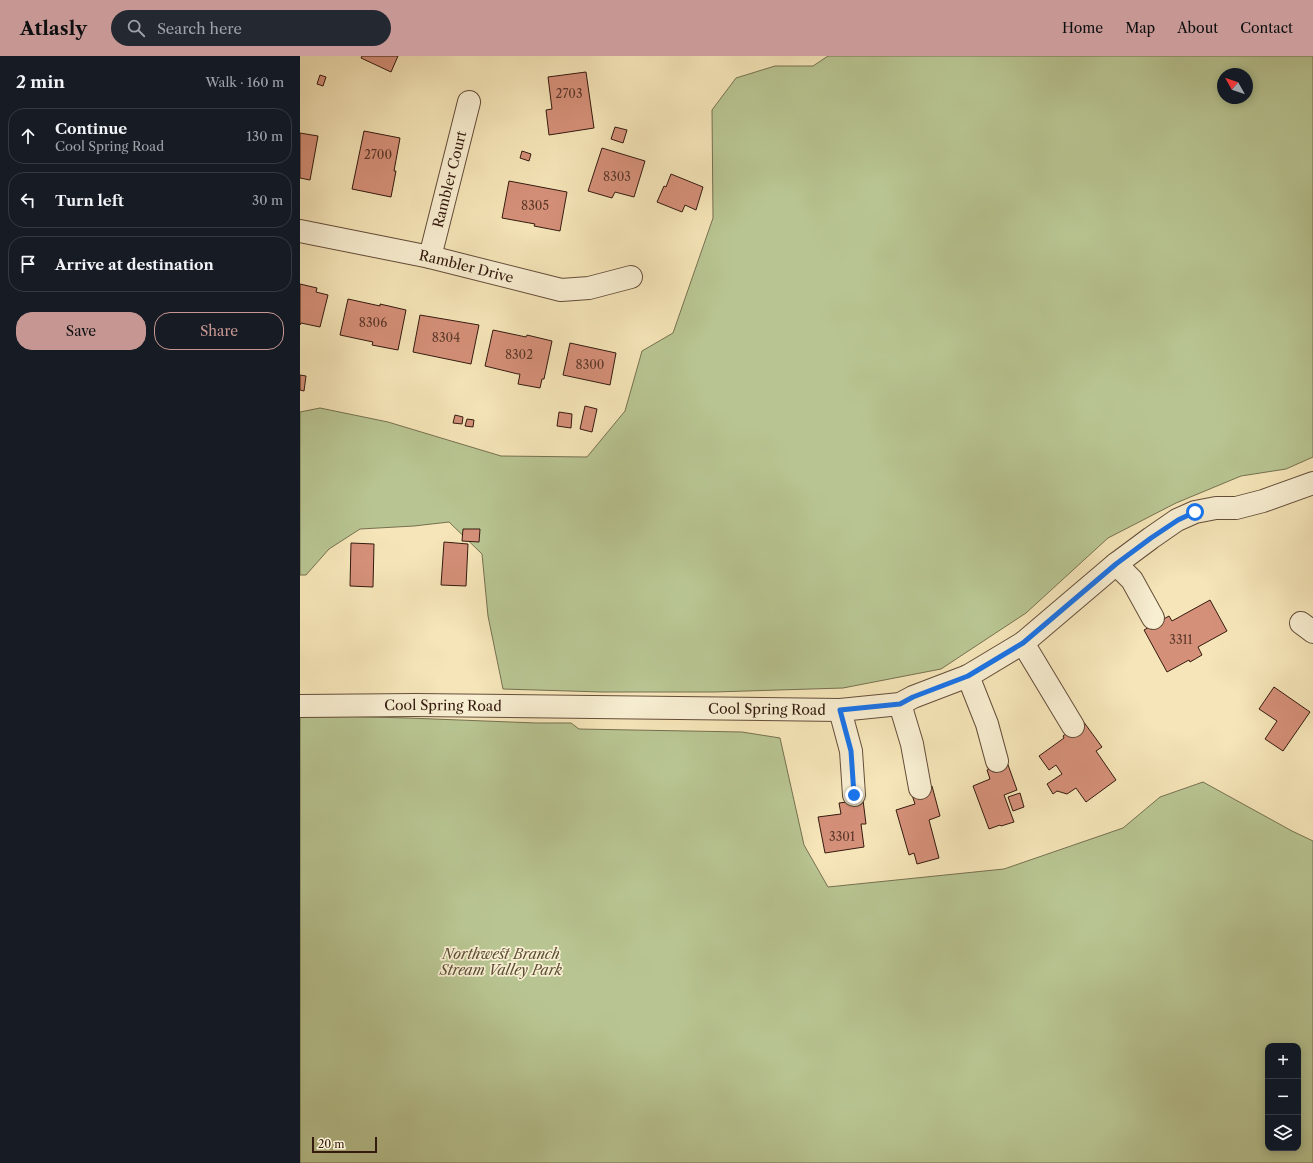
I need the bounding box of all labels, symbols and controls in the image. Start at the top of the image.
search box [111,10,391,46]
text: Atlasly [20,17,87,40]
icon: search [125,17,147,39]
text: Search here [157,19,242,38]
text: Home [1062,19,1103,37]
text: Map [1125,19,1155,37]
text: About [1177,19,1218,37]
text: Contact [1240,19,1293,37]
north arrow [1217,68,1253,104]
text: 2 min [16,72,65,92]
text: Walk · 160 m [205,74,284,90]
house number: 2703 [555,86,583,101]
text: Continue [55,119,127,138]
icon: ahead [17,125,39,147]
text: 130 m [247,128,283,144]
street label: Rambler Court [429,129,470,230]
text: Cool Spring Road [55,138,164,154]
house number: 2700 [364,147,392,162]
house number: 8303 [603,169,631,184]
icon: left [17,189,39,211]
text: Turn left [55,191,124,210]
text: 30 m [252,192,283,208]
house number: 8305 [521,198,549,213]
street label: Rambler Drive [417,246,516,287]
icon: arrive [17,253,39,275]
text: Arrive at destination [55,255,214,274]
button: Save [16,312,146,350]
button: Share [154,312,284,350]
house number: 8306 [359,315,387,330]
house number: 8304 [432,330,460,345]
house number: 8302 [505,347,533,362]
house number: 8300 [576,357,604,372]
route start [1186,503,1204,521]
house number: 3311 [1169,632,1193,647]
street label: Cool Spring Road [384,696,502,715]
street label: Cool Spring Road [708,699,826,719]
route end [845,786,863,804]
house number: 3301 [829,829,855,844]
park label: Northwest Branch Stream Valley Park [439,945,563,979]
map controls [1265,1043,1301,1151]
button: + [1265,1043,1301,1079]
button: − [1265,1079,1301,1115]
button: layers [1265,1115,1301,1151]
scale bar [312,1135,377,1154]
text: 20 m [318,1137,344,1151]

